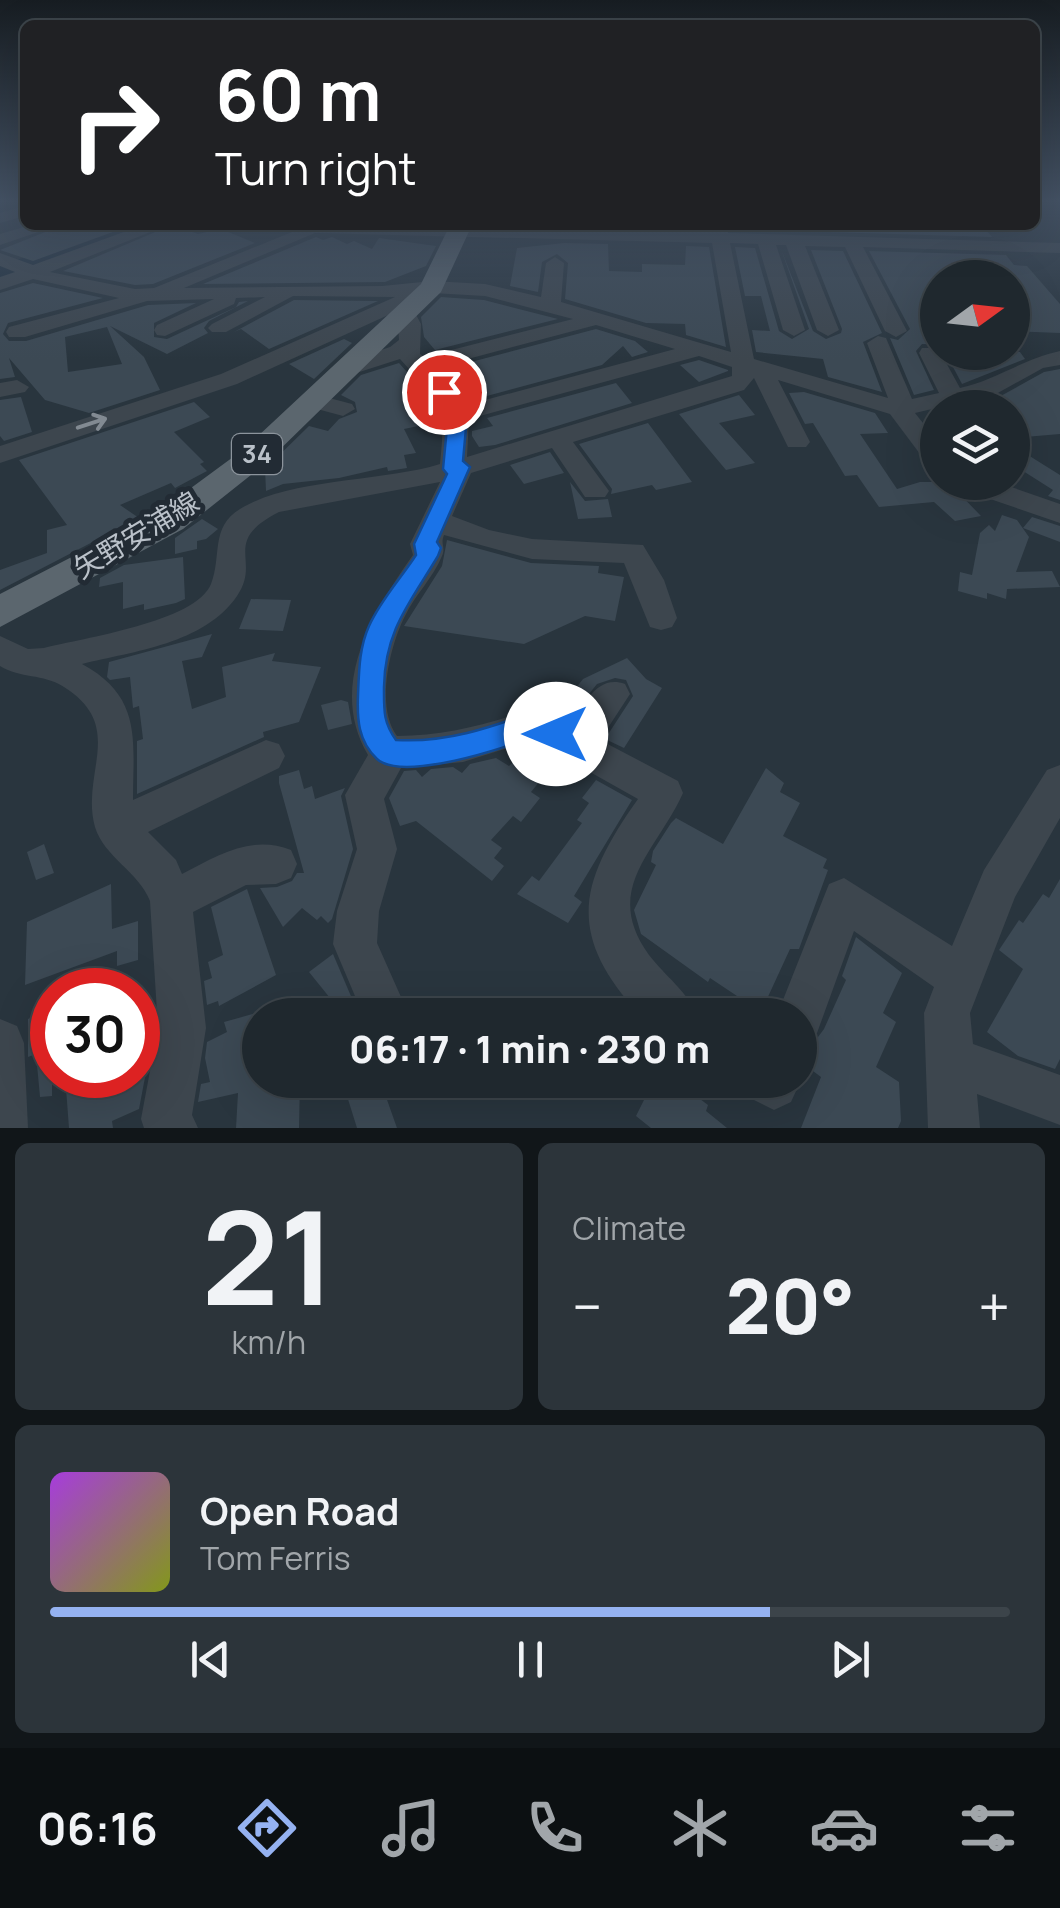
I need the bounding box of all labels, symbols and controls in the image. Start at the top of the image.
text: 60 m [215,46,382,142]
icon: right [50,60,180,190]
text: Turn right [215,137,416,199]
north arrow [920,260,1030,370]
map controls [920,260,1030,500]
pin [402,350,487,435]
icon: arrive [417,365,472,420]
button: layers [920,390,1030,500]
one-way arrow [76,413,107,431]
road number: 34 [232,434,282,474]
street label: 矢野安浦線 [66,482,205,586]
position arrow [504,682,608,786]
speed limit sign: 30 [30,968,160,1098]
text: 06:17 · 1 min · 230 m [349,1022,710,1074]
text: 21 [202,1166,336,1344]
text: Climate [573,1206,686,1250]
text: 20° [725,1254,855,1357]
text: − [573,1268,602,1344]
text: + [978,1268,1010,1344]
text: km/h [232,1320,306,1364]
text: Open Road [200,1484,399,1536]
text: Tom Ferris [200,1536,351,1580]
icon: previous [183,1632,238,1687]
icon: pause [503,1632,558,1687]
icon: next [823,1632,878,1687]
icon: directions [232,1793,302,1863]
icon: music [376,1793,446,1863]
icon: phone [520,1793,590,1863]
icon: climate [665,1793,735,1863]
icon: car [809,1793,879,1863]
icon: filters [953,1793,1023,1863]
text: 06:16 [37,1797,158,1859]

